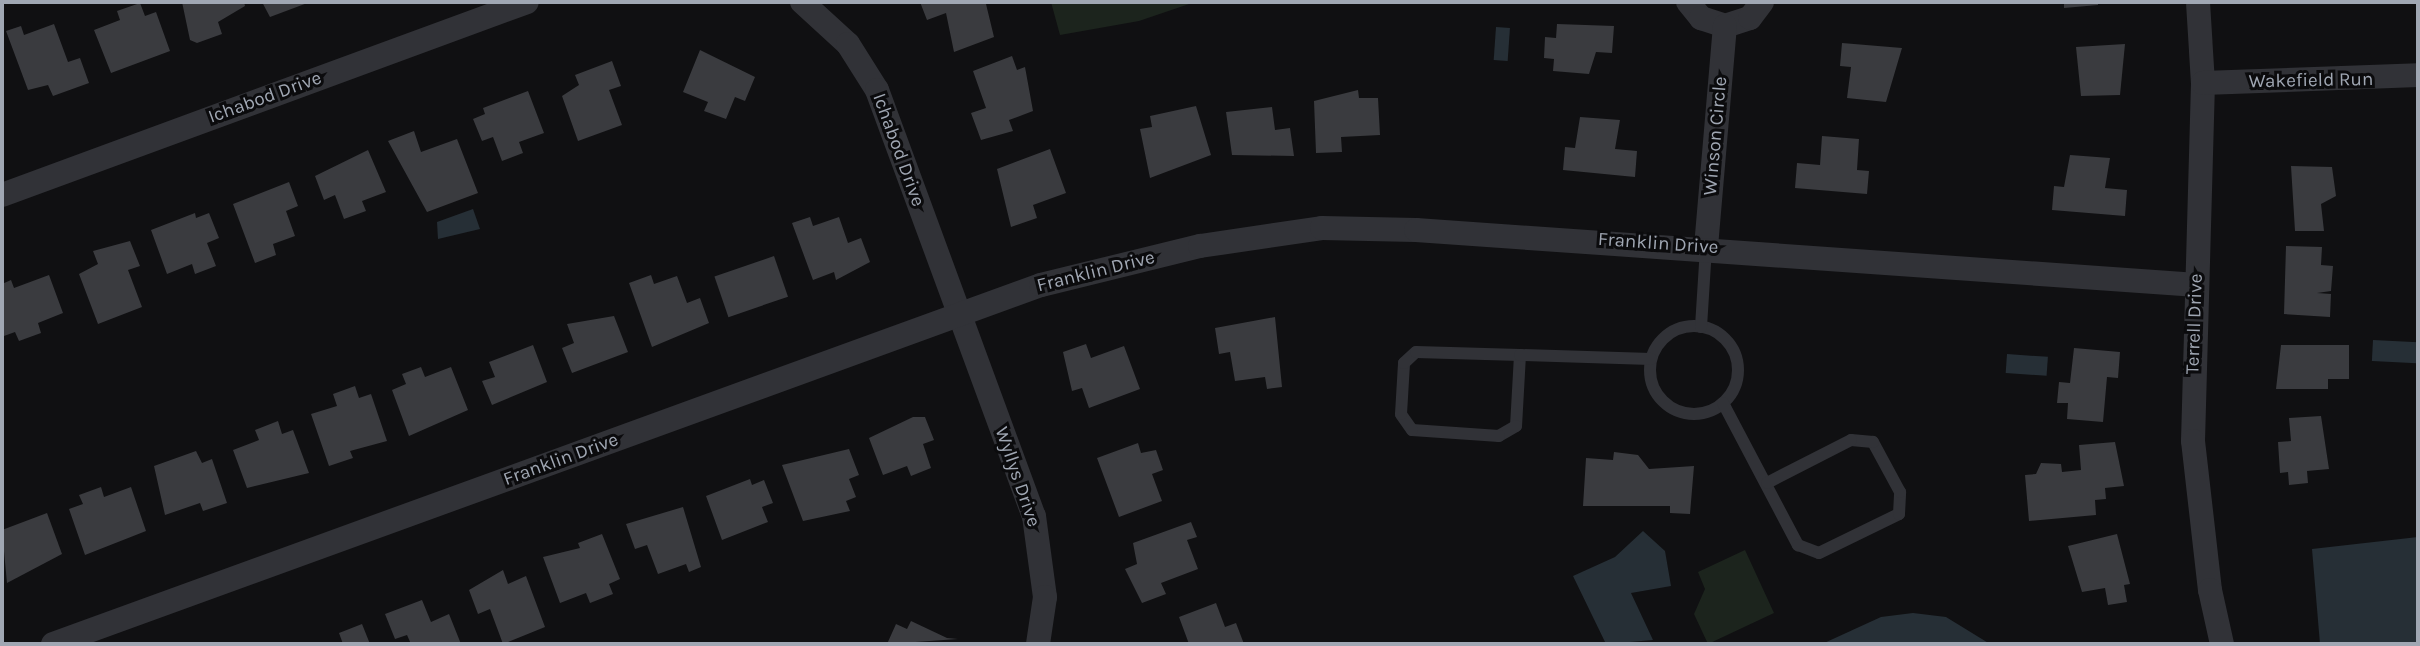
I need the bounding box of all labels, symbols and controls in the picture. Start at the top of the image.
street label: Ichabod Drive [205,67,325,129]
street label: Wakefield Run [2248,69,2374,93]
street label: Winson Circle [1699,75,1733,197]
street label: Ichabod Drive [867,90,929,210]
street label: Franklin Drive [1597,228,1719,260]
street label: Franklin Drive [1035,246,1157,298]
street label: Terrell Drive [2182,273,2208,375]
street label: Wyllys Drive [989,424,1045,530]
street label: Franklin Drive [500,429,622,491]

